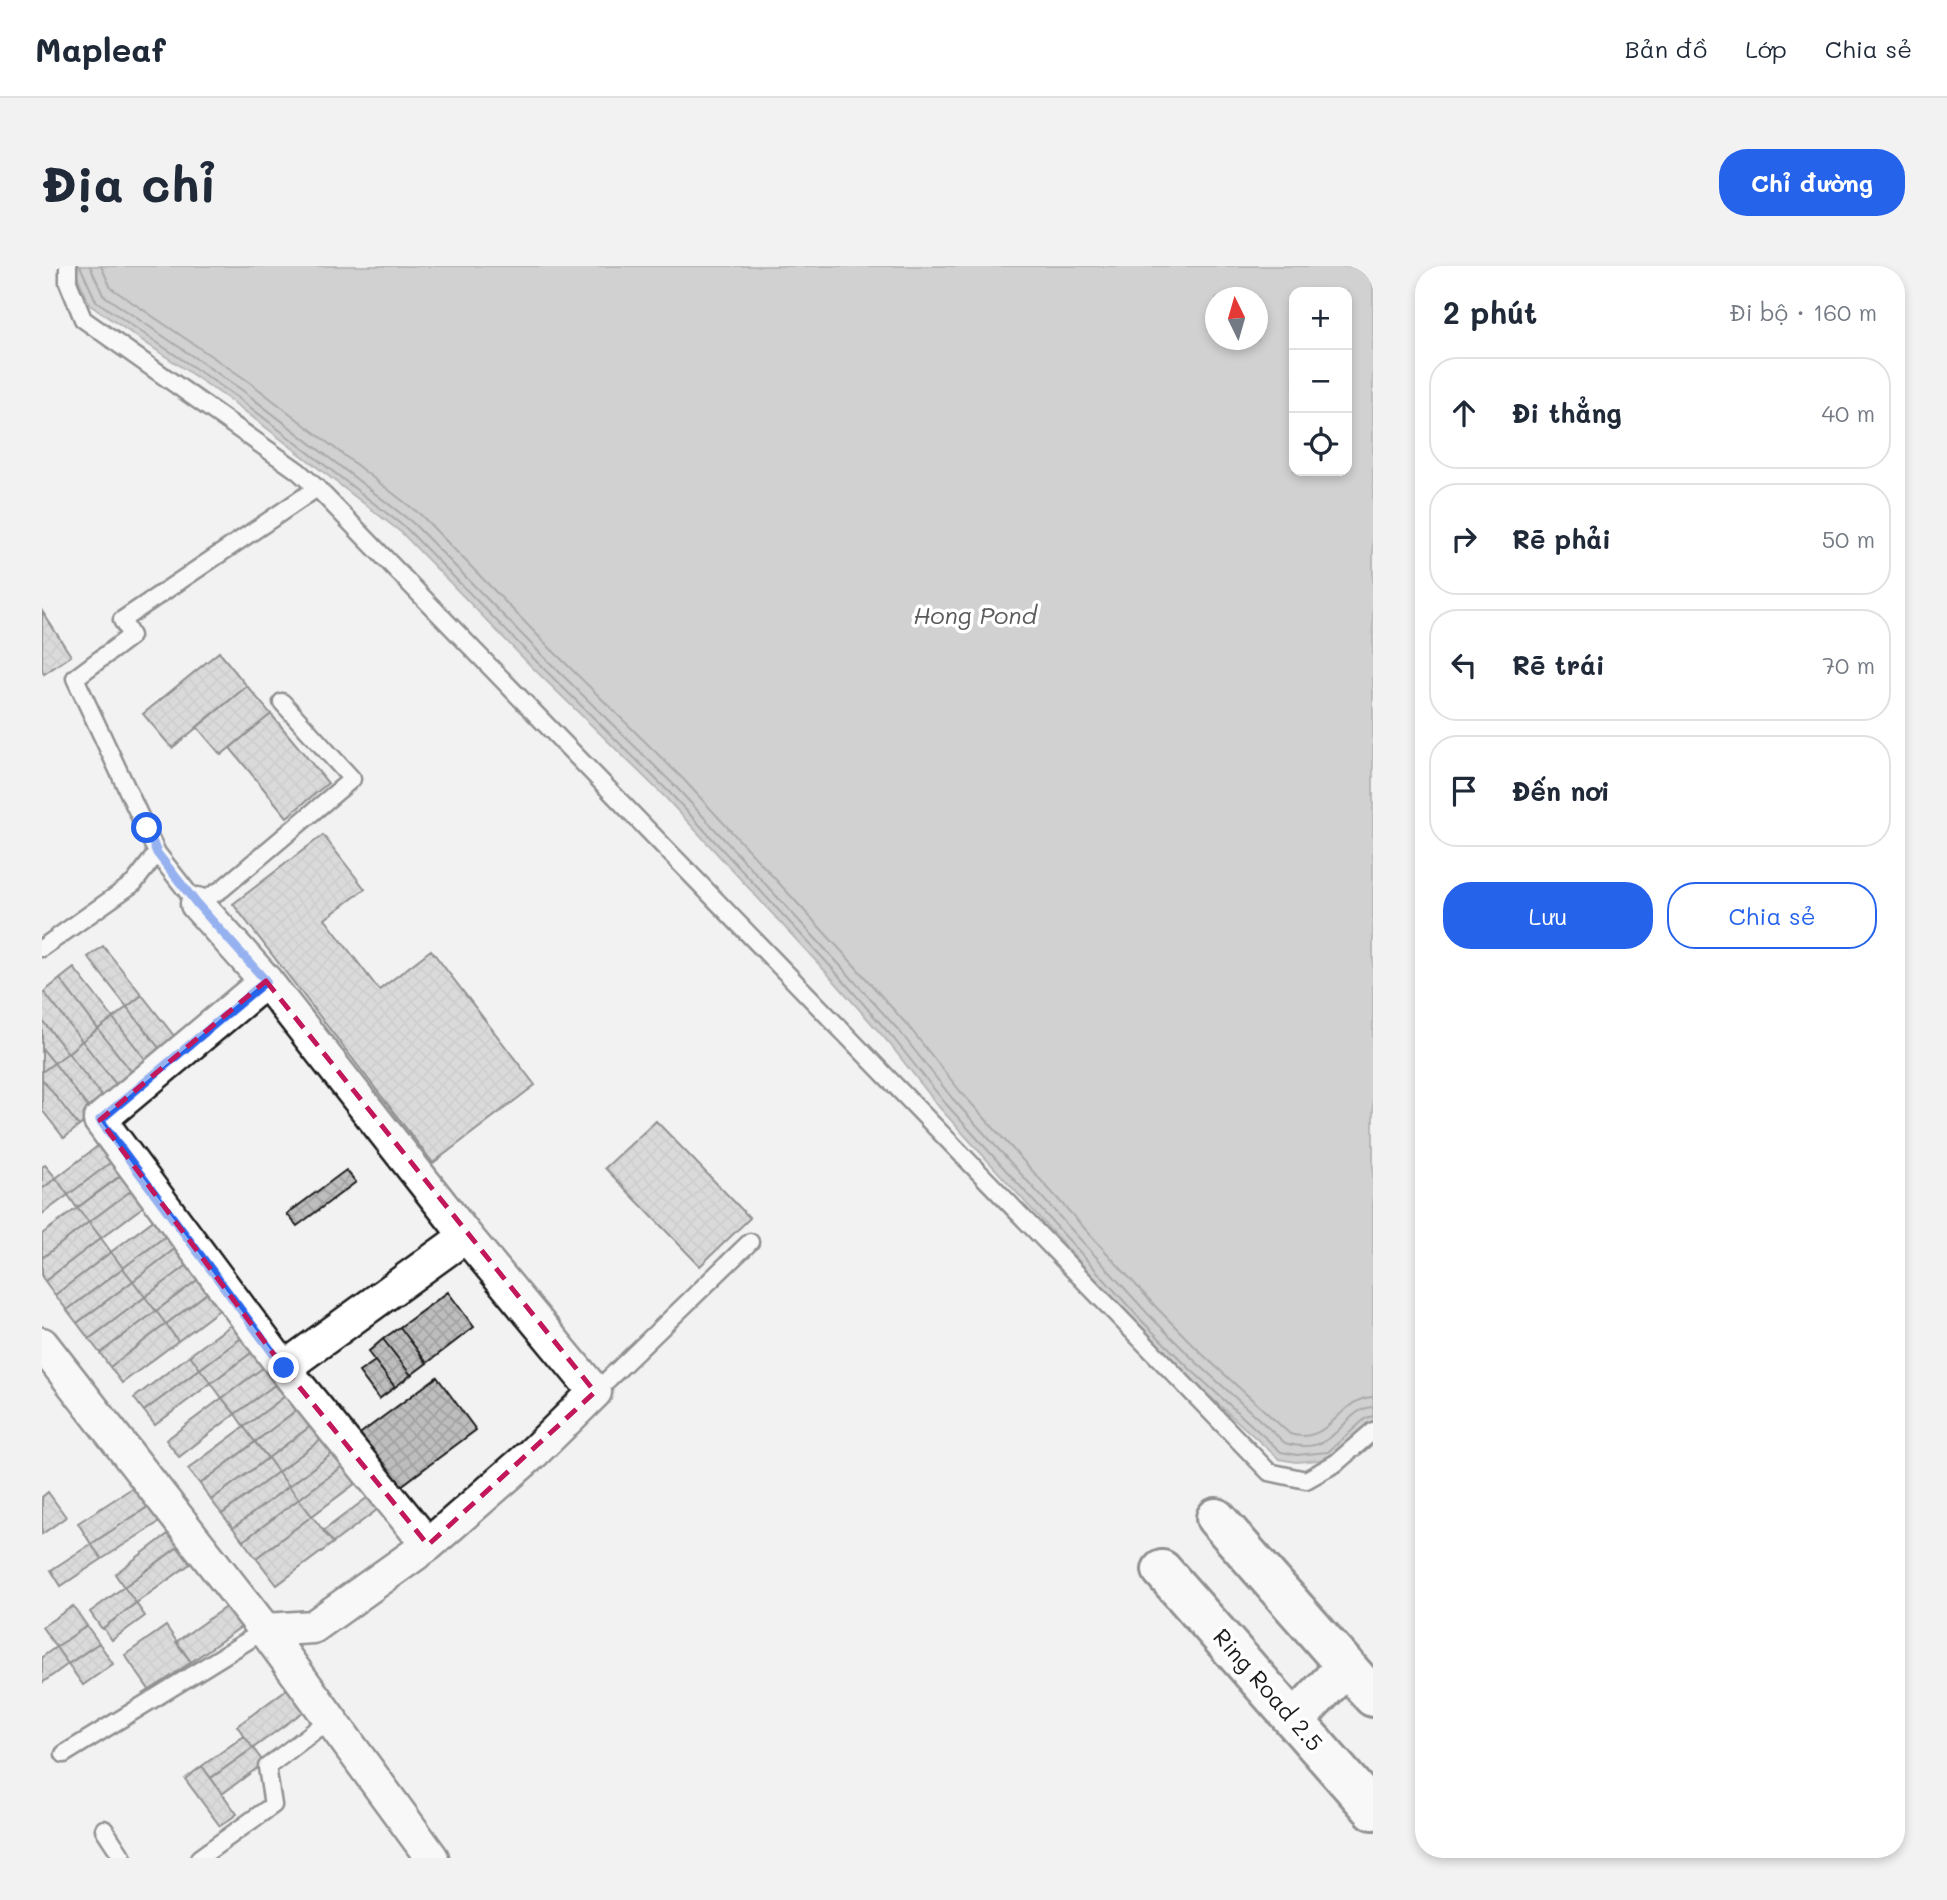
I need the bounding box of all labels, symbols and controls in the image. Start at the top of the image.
text: Mapleaf [35,27,166,70]
text: Bản đồ [1625,33,1707,64]
text: Lớp [1745,33,1787,64]
text: Chia sẻ [1825,33,1912,64]
button: Chỉ đường [1719,149,1905,216]
text: Địa chỉ [42,151,216,214]
north arrow [1205,287,1268,350]
map controls [1289,287,1352,476]
button: + [1289,287,1352,350]
text: 2 phút [1443,292,1537,332]
text: Đi bộ · 160 m [1729,297,1877,327]
button: − [1289,350,1352,413]
icon: ahead [1445,394,1483,432]
text: Đi thẳng [1512,396,1622,430]
text: 40 m [1822,398,1875,428]
button: locate [1289,413,1352,476]
icon: right [1445,520,1483,558]
text: Rẽ phải [1512,522,1611,556]
text: 50 m [1822,524,1875,554]
water label: Hong Pond [913,599,1039,630]
icon: left [1445,646,1483,684]
text: Rẽ trái [1512,648,1605,682]
text: 70 m [1822,650,1875,680]
icon: arrive [1445,772,1483,810]
text: Đến nơi [1512,774,1610,808]
route start [131,812,162,843]
button: Lưu [1443,882,1653,949]
button: Chia sẻ [1667,882,1877,949]
route end [268,1352,299,1383]
street label: Ring Road 2.5 [1207,1622,1330,1757]

